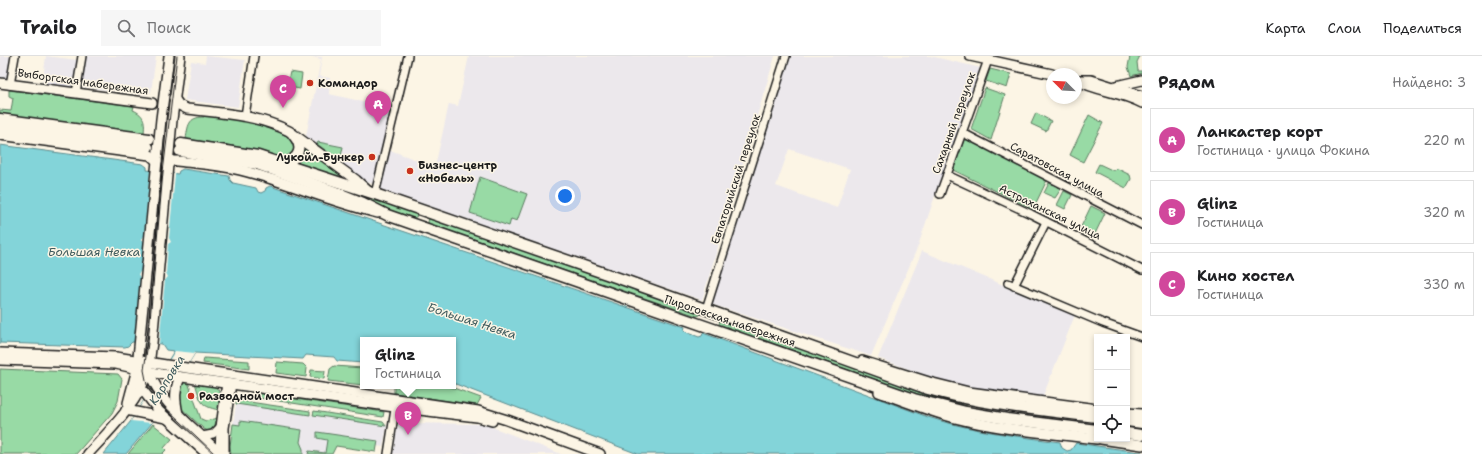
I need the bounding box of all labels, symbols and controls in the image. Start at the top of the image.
search box [101,10,381,46]
text: Trailo [20,15,77,40]
icon: search [115,17,137,39]
text: Поиск [147,18,191,38]
text: Карта [1265,19,1306,37]
text: Слои [1328,19,1361,37]
text: Поделиться [1383,19,1462,37]
street label: Выборгская набережная [17,65,149,99]
north arrow [1046,68,1082,104]
street label: Сахарный переулок [929,70,979,176]
text: Рядом [1158,71,1215,93]
text: Найдено: 3 [1392,74,1466,91]
pin: C [270,75,296,108]
place label: Командор [318,76,378,91]
marker: Командор [305,78,315,88]
pin: A [365,91,391,124]
street label: Евпаторийский переулок [708,112,764,246]
text: Ланкастер корт [1197,122,1323,142]
text: A [1167,132,1177,149]
text: 220 m [1423,132,1465,149]
street label: Саратовская улица [1007,139,1107,201]
text: Гостиница · улица Фокина [1197,142,1370,159]
place label: Лукойл-Бункер [276,150,364,165]
marker: Лукойл-Бункер [367,152,377,162]
place label: Бизнес-центр «Нобель» [418,158,498,186]
marker: Бизнес-центр «Нобель» [405,166,415,176]
street label: Астраханская улица [996,181,1104,243]
your location [555,186,575,206]
text: Glinz [1197,194,1238,214]
text: B [1168,204,1176,221]
text: 320 m [1423,204,1465,221]
text: Гостиница [1197,214,1263,231]
water label: Большая Невка [48,244,140,260]
text: Кино хостел [1197,266,1294,286]
text: C [1168,276,1176,293]
text: 330 m [1423,276,1465,293]
text: Гостиница [1197,286,1263,303]
street label: Пироговская набережная [662,291,798,351]
water label: Большая Невка [426,299,518,343]
map controls [1094,334,1130,442]
button: + [1094,334,1130,370]
popup [360,337,456,389]
text: Glinz [375,345,416,365]
water label: Карповка [145,352,189,408]
text: Гостиница [375,365,441,382]
button: − [1094,370,1130,406]
place label: Разводной мост [199,389,294,404]
marker: Разводной мост [186,391,196,401]
pin: B [395,402,421,435]
button: locate [1094,406,1130,442]

